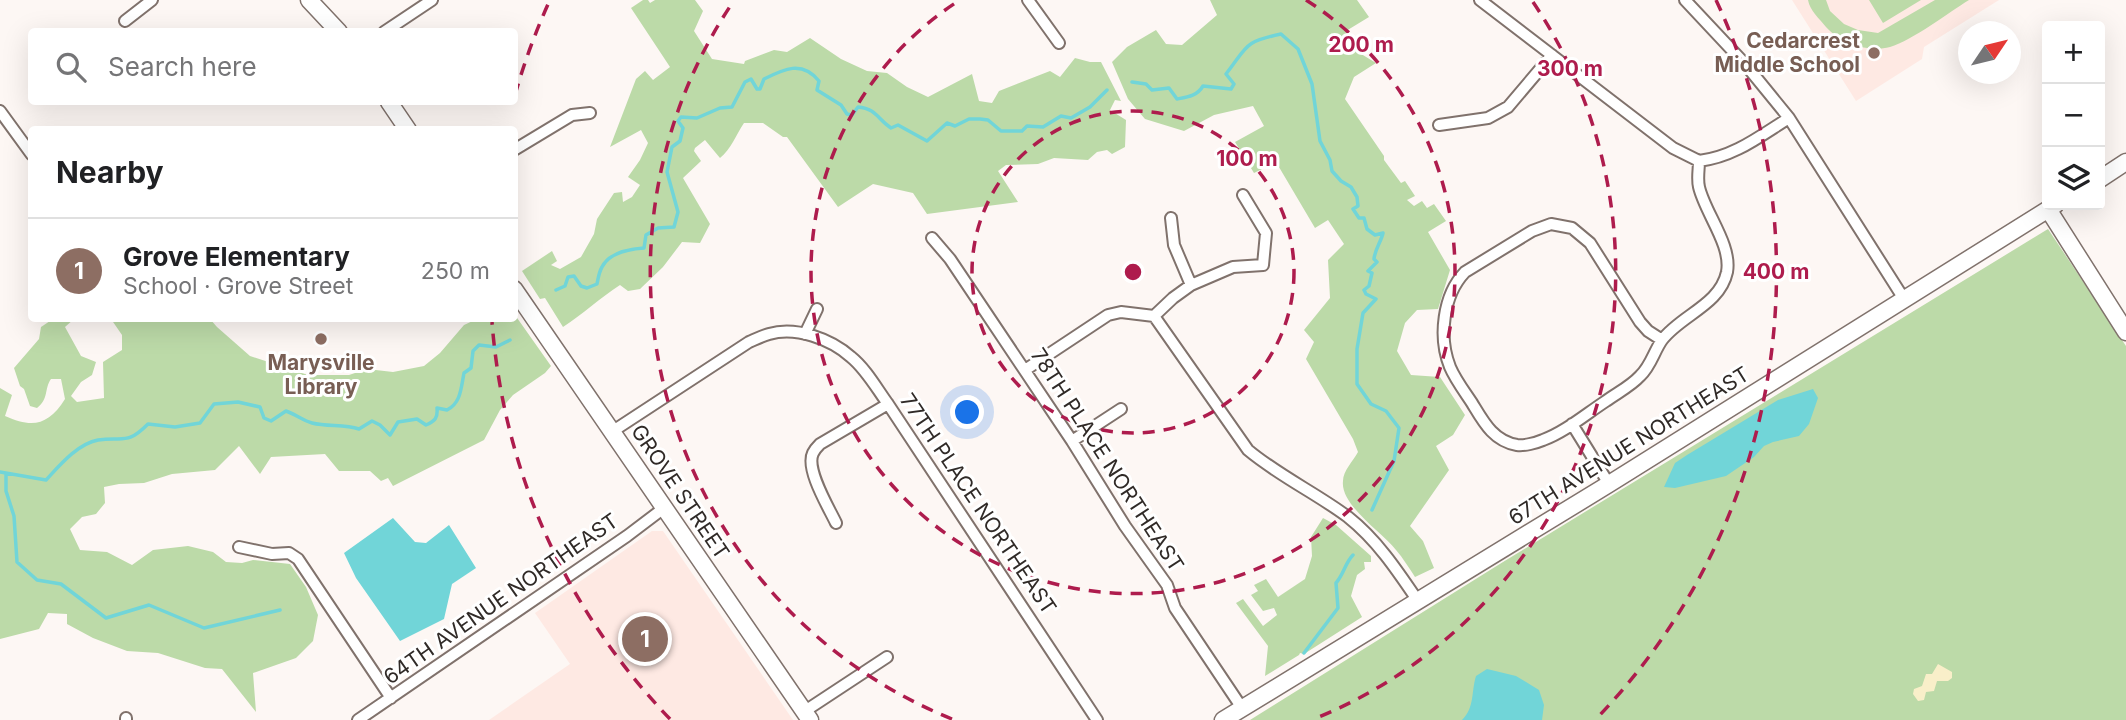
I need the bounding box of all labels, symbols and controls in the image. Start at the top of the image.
north arrow [1958,21,2021,84]
map controls [2042,21,2105,210]
button: + [2042,21,2105,84]
search box [28,28,518,105]
place label: Cedarcrest Middle School [1714,28,1860,77]
text: 200 m [1328,32,1394,57]
marker: Cedarcrest Middle School [1866,45,1882,61]
icon: search [52,48,90,86]
text: Search here [108,51,257,82]
text: 300 m [1537,56,1603,81]
button: − [2042,84,2105,147]
text: 100 m [1216,146,1278,171]
button: layers [2042,147,2105,210]
text: Nearby [56,154,164,190]
text: Grove Elementary [123,241,350,272]
text: 1 [74,257,84,285]
text: 250 m [421,257,490,285]
text: 400 m [1743,259,1809,284]
centre of rings [1121,260,1145,284]
text: School · Grove Street [123,272,353,300]
marker: Marysville Library [313,331,329,347]
street label: 78TH PLACE NORTHEAST [1026,343,1189,576]
place label: Marysville Library [267,350,375,399]
street label: 67TH AVENUE NORTHEAST [1504,361,1754,530]
street label: 77TH PLACE NORTHEAST [895,389,1062,619]
your location [950,395,984,429]
street label: GROVE STREET [626,420,735,564]
street label: 64TH AVENUE NORTHEAST [379,508,623,689]
pin: 1 [622,613,668,665]

